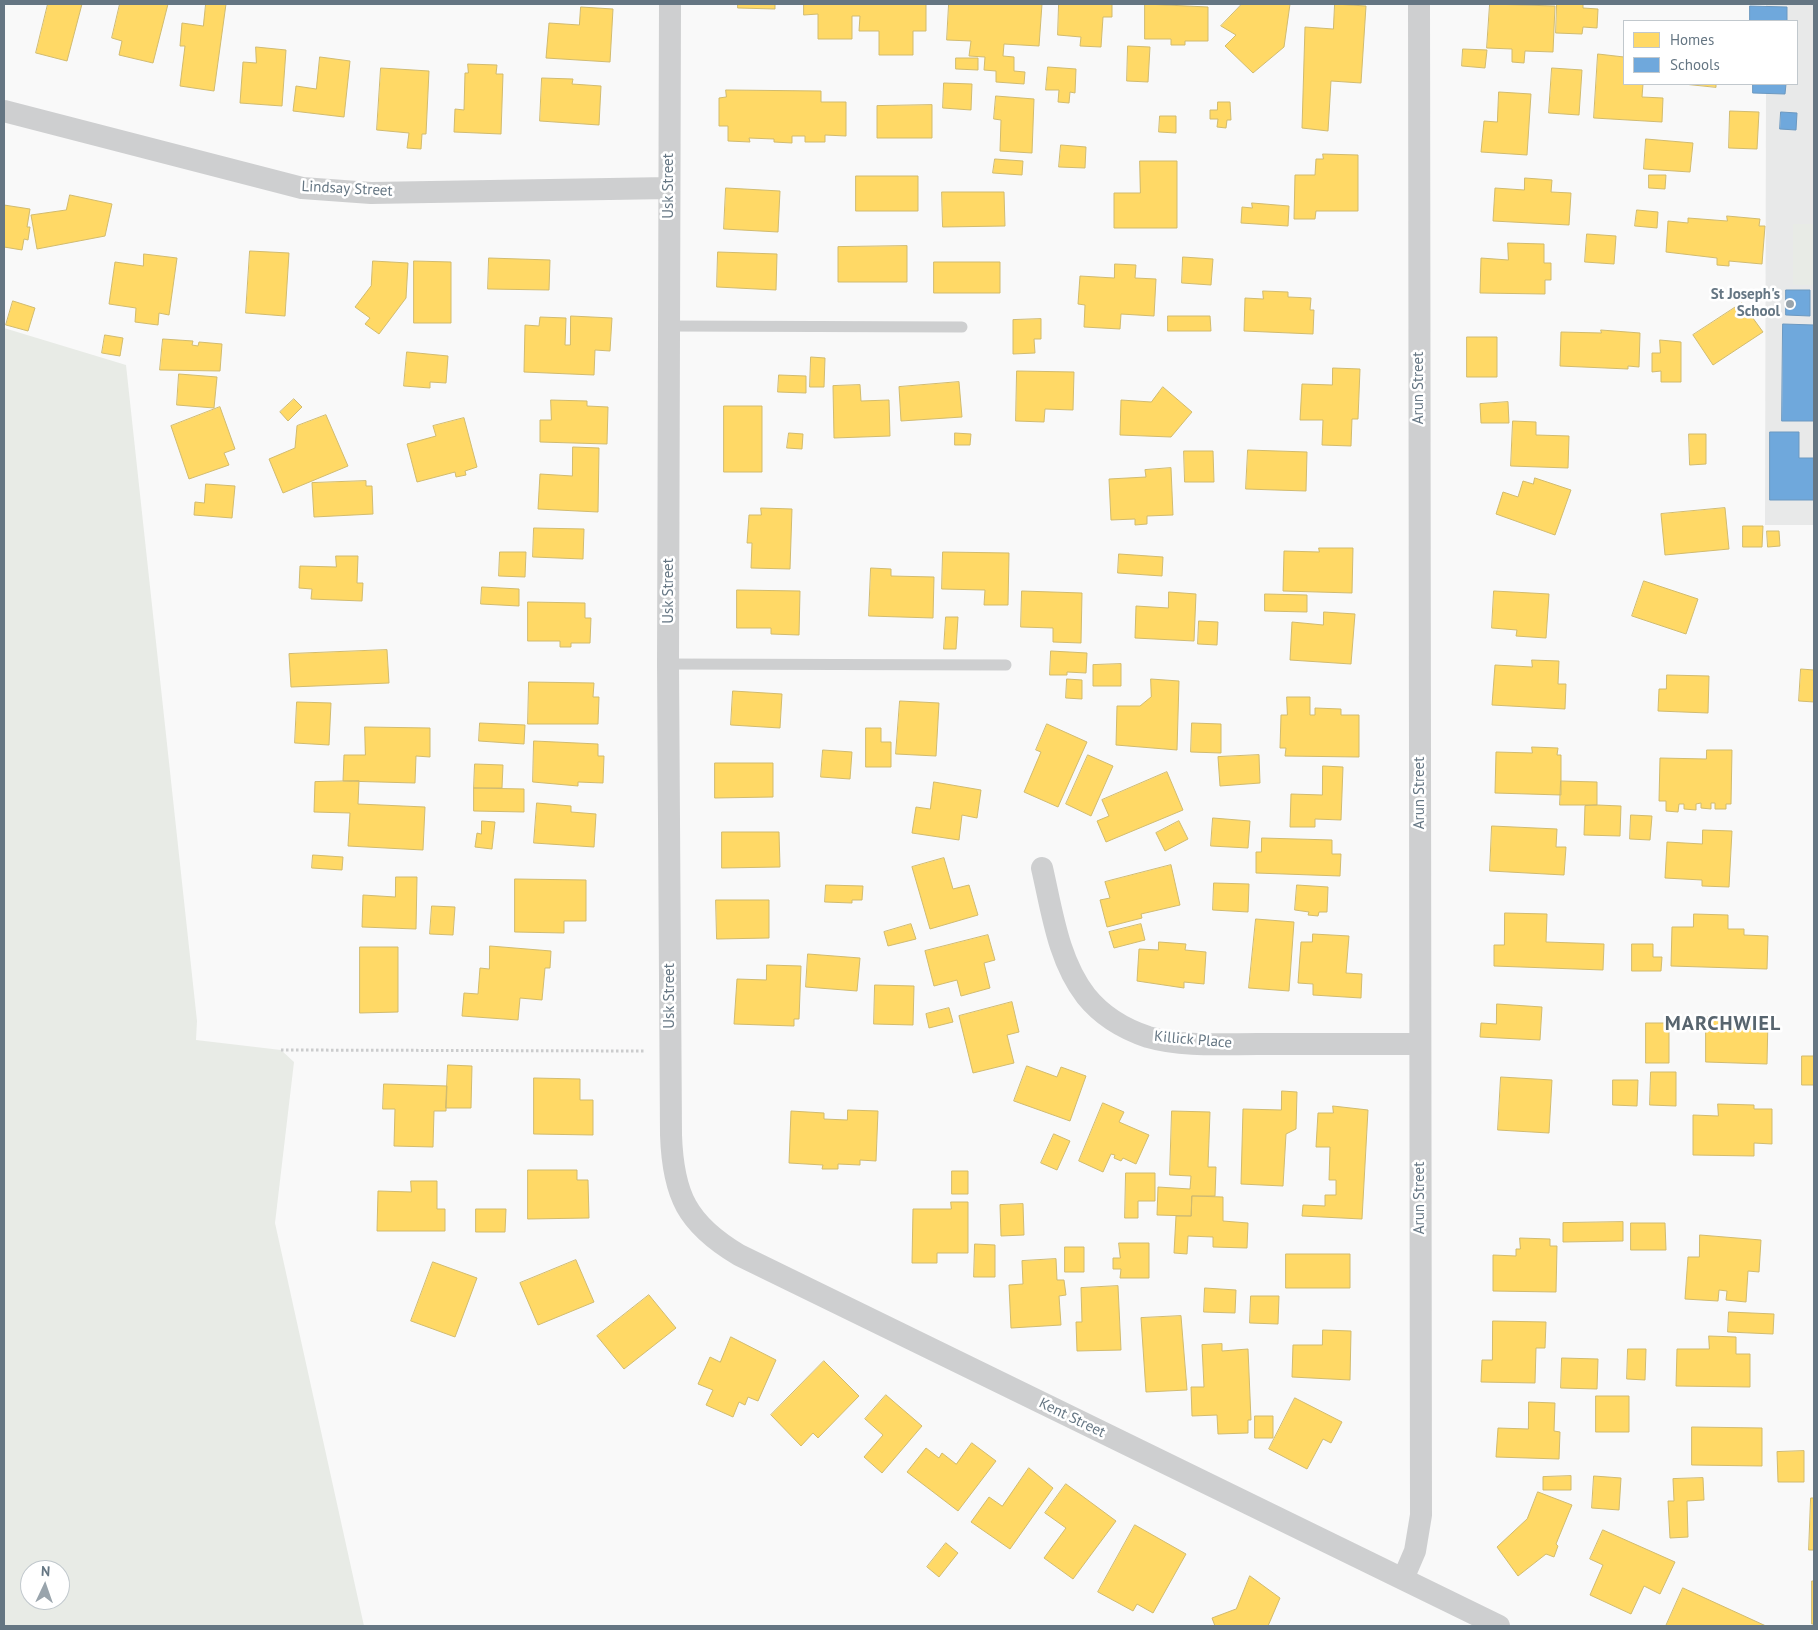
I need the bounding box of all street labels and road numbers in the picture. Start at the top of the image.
street label: Usk Street [660,153,678,219]
street label: Lindsay Street [301,178,393,200]
street label: Arun Street [1410,352,1428,424]
street label: Usk Street [660,558,678,624]
street label: Arun Street [1411,757,1429,829]
street label: Usk Street [661,963,679,1029]
street label: Killick Place [1153,1028,1233,1052]
street label: Arun Street [1411,1162,1429,1234]
street label: Kent Street [1036,1394,1108,1442]

